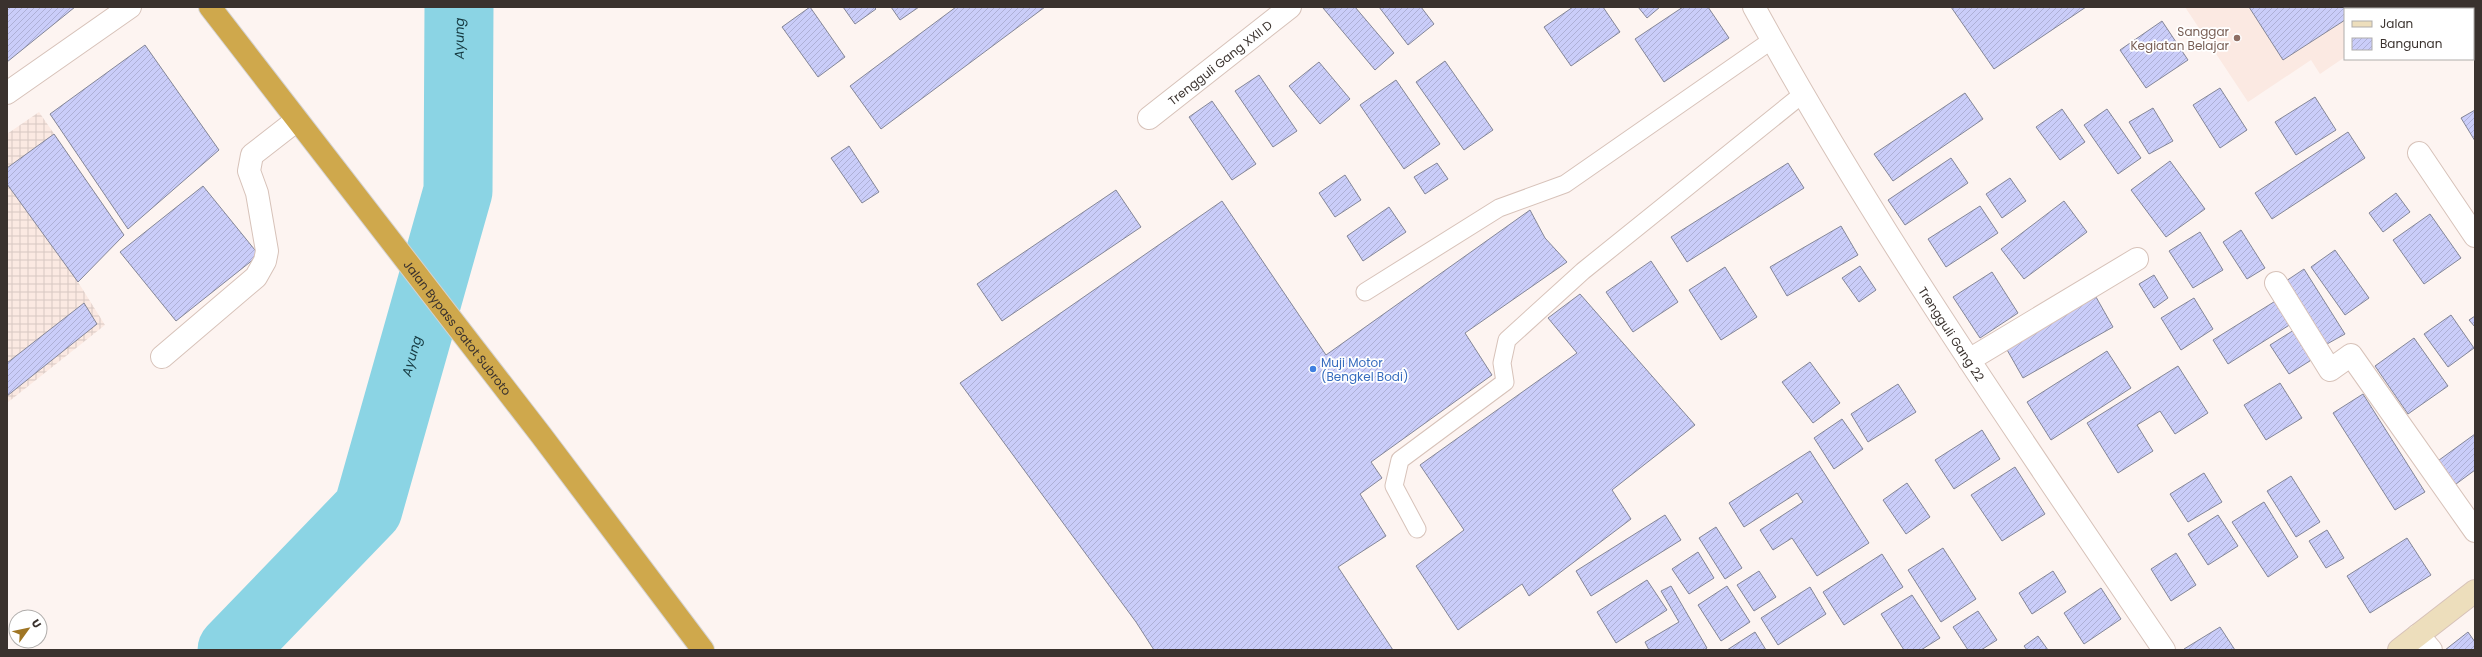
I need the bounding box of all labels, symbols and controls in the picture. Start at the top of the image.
legend [2344,8,2474,60]
text: Jalan [2380,15,2413,32]
street label: Trengguli Gang XXII D [1164,16,1275,109]
water label: Ayung [449,17,468,60]
place label: Sanggar Kegiatan Belajar [2130,23,2230,54]
marker: Sanggar Kegiatan Belajar [2232,33,2242,43]
text: Bangunan [2380,35,2442,52]
street label: Jalan Bypass Gatot Subroto [400,256,516,399]
street label: Trengguli Gang 22 [1915,283,1989,384]
water label: Ayung [396,333,426,379]
place label: Muji Motor (Bengkel Bodi) [1321,354,1408,385]
marker: Muji Motor (Bengkel Bodi) [1308,364,1318,374]
north arrow [8,609,48,649]
text: U [28,616,45,631]

